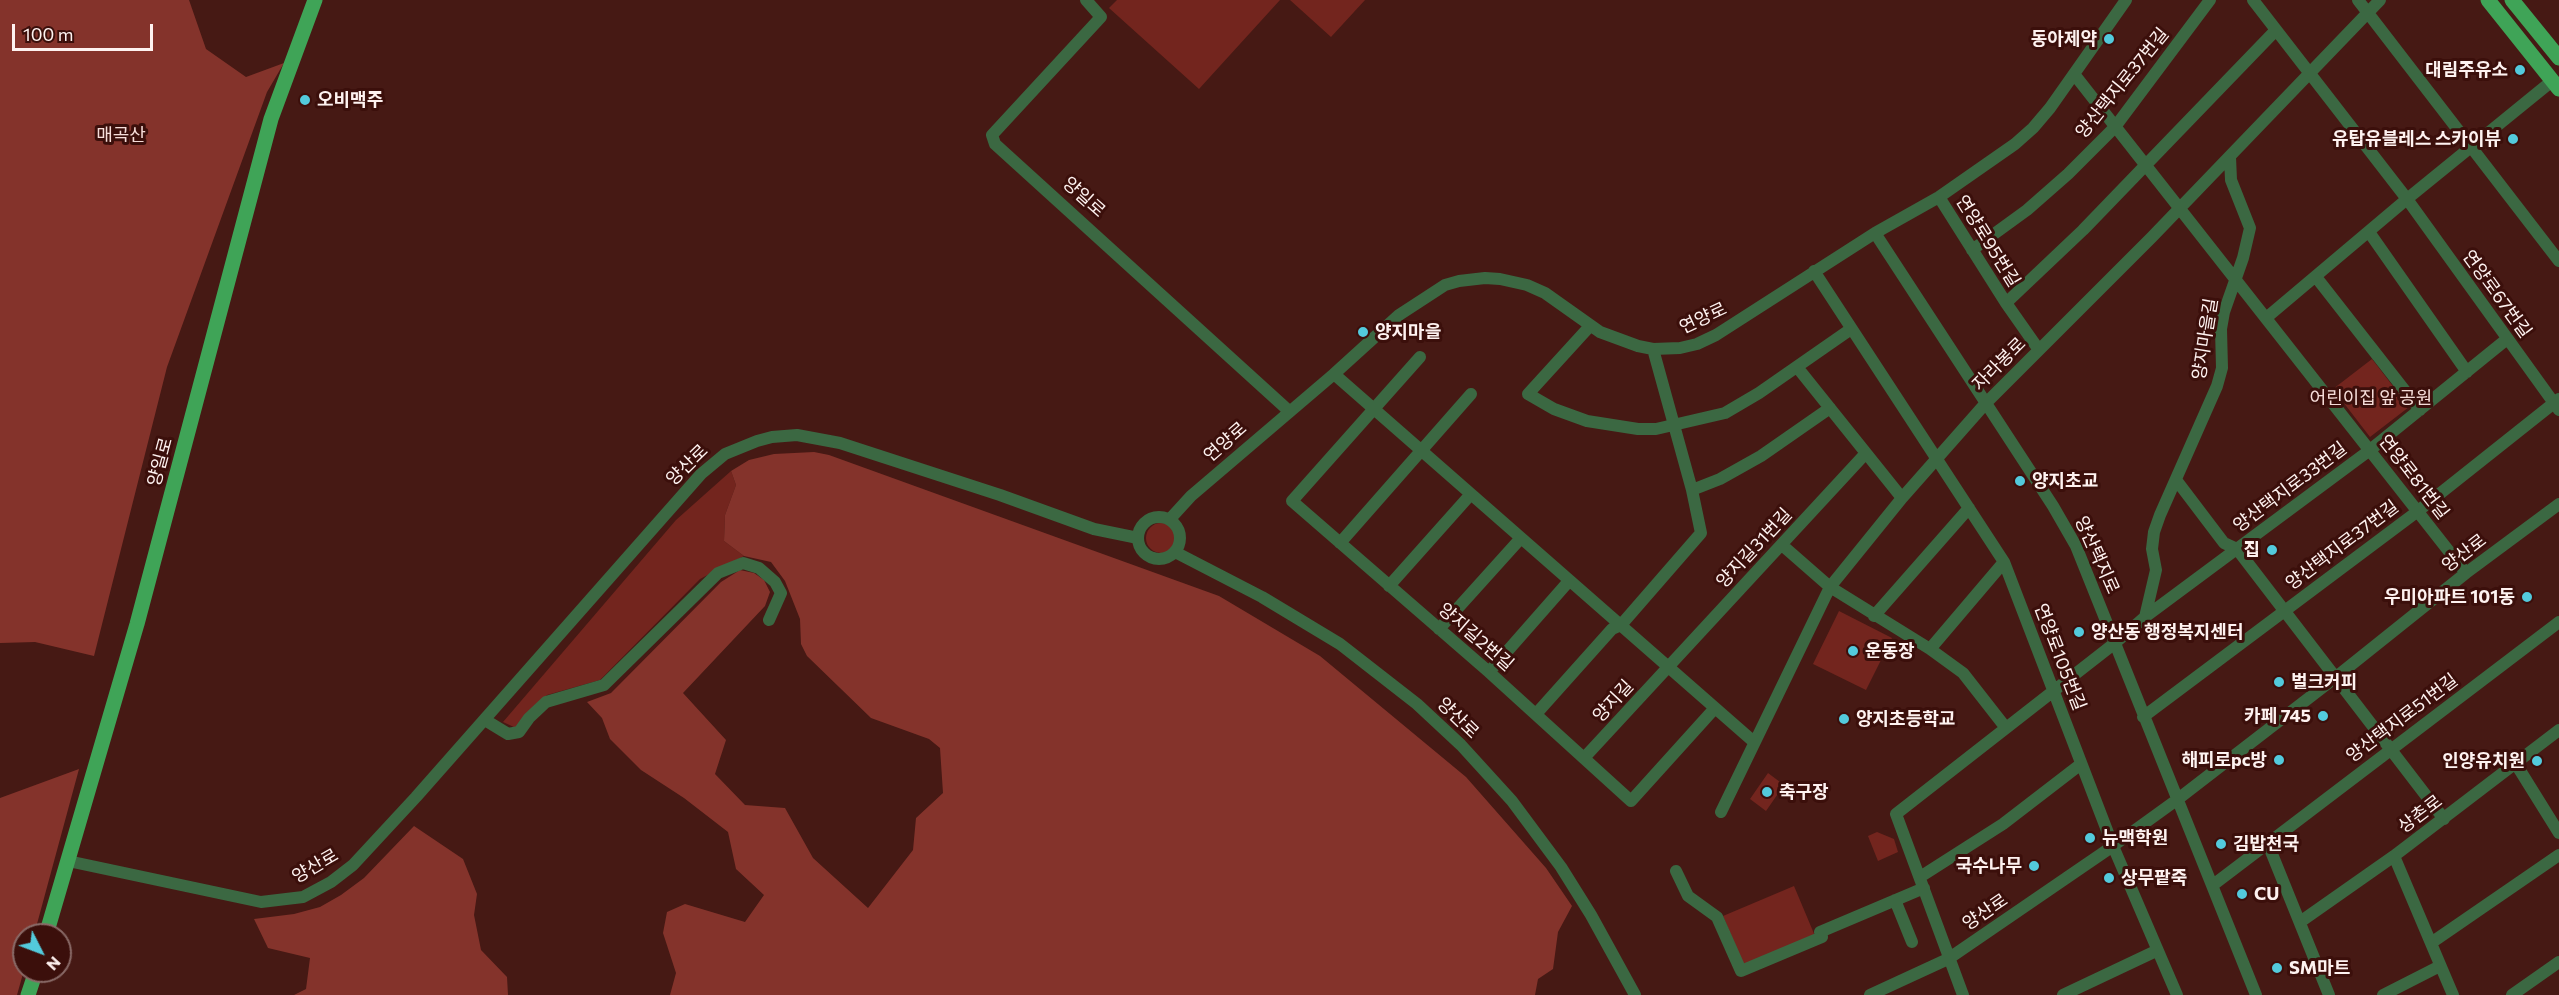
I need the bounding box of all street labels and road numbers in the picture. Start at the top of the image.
street label: 양산택지로37번길 [2071,24,2173,142]
street label: 양일로 [1058,172,1110,222]
street label: 연양로95번길 [1951,191,2025,291]
street label: 연양로67번길 [2458,246,2536,342]
street label: 양지마을길 [2188,296,2222,382]
street label: 연양로 [1676,298,1730,338]
street label: 자라봉로 [1968,333,2030,395]
street label: 연양로 [1199,418,1251,466]
street label: 연양로81번길 [2374,430,2454,524]
street label: 양일로 [143,435,177,489]
street label: 양산택지로33번길 [2229,437,2351,537]
street label: 양산로 [662,440,712,490]
street label: 양산택지로37번길 [2281,496,2403,594]
street label: 양지길31번길 [1712,504,1796,592]
street label: 양산택지로 [2070,513,2124,597]
street label: 양산로 [2438,529,2490,577]
street label: 양지길2번길 [1434,598,1518,676]
street label: 연양로105번길 [2030,601,2090,713]
street label: 양산택지로51번길 [2342,669,2462,767]
street label: 양지길 [1588,675,1638,727]
street label: 양산로 [1433,693,1483,743]
street label: 상촌로 [2394,790,2446,838]
street label: 양산로 [288,844,342,888]
street label: 양산로 [1958,889,2012,935]

